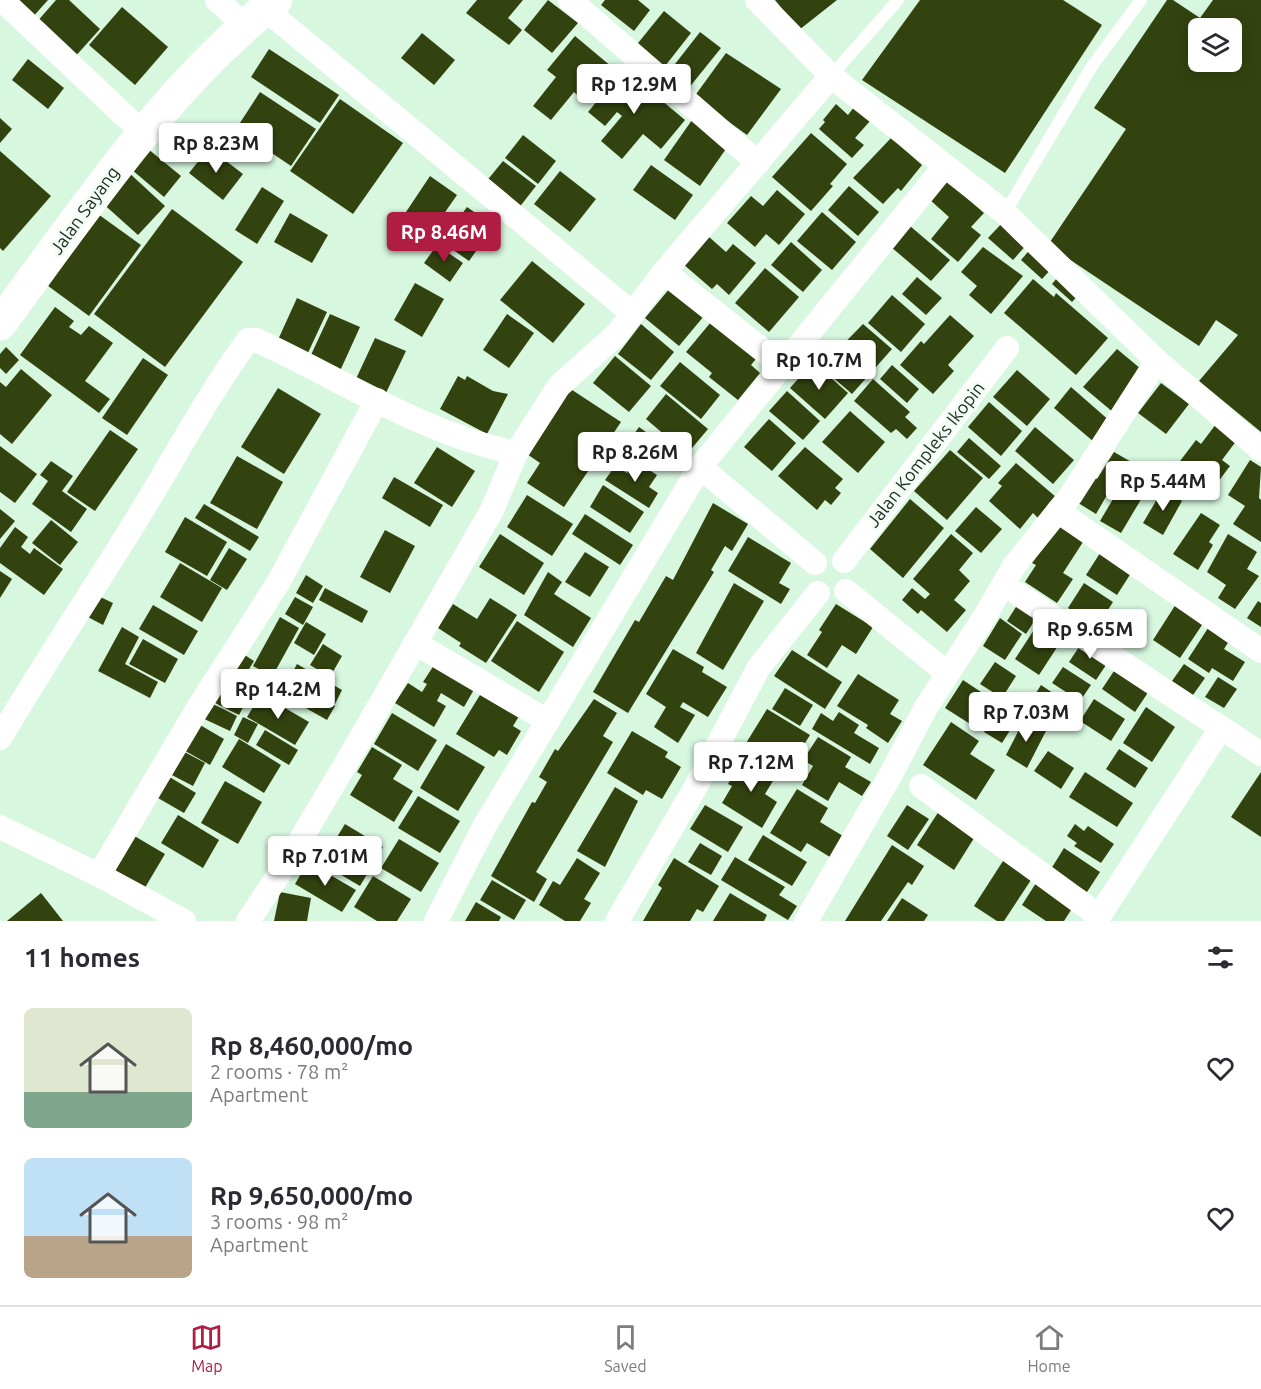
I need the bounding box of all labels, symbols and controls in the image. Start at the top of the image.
map controls [1188,18,1242,72]
button: layers [1188,18,1242,72]
pin: Rp 12.9M [572,64,696,115]
text: Rp 12.9M [591,72,677,95]
pin: Rp 8.23M [154,123,278,174]
text: Rp 8.23M [173,131,259,154]
street label: Jalan Sayang [45,162,123,258]
pin: Rp 8.46M [382,212,506,263]
text: Rp 8.46M [401,220,487,243]
pin: Rp 10.7M [757,340,881,391]
text: Rp 10.7M [776,348,862,371]
street label: Jalan Kompleks Ikopin [862,377,988,531]
pin: Rp 8.26M [573,432,697,483]
text: Rp 8.26M [592,440,678,463]
pin: Rp 5.44M [1101,461,1225,512]
text: Rp 5.44M [1120,469,1206,492]
pin: Rp 9.65M [1028,609,1152,660]
text: Rp 9.65M [1047,617,1133,640]
pin: Rp 14.2M [216,669,340,720]
text: Rp 14.2M [235,677,321,700]
pin: Rp 7.03M [964,692,1088,743]
text: Rp 7.03M [983,700,1069,723]
pin: Rp 7.12M [689,742,813,793]
text: Rp 7.12M [708,750,794,773]
pin: Rp 7.01M [263,836,387,887]
text: Rp 7.01M [282,844,368,867]
icon: filters [1204,941,1237,974]
text: 11 homes [24,943,140,972]
text: Rp 8,460,000/mo [210,1031,413,1060]
icon: home [72,1032,144,1104]
icon: heart [1204,1052,1237,1085]
text: 2 rooms · 78 m² [210,1060,348,1083]
text: Apartment [210,1083,308,1106]
text: Rp 9,650,000/mo [210,1181,413,1210]
icon: home [72,1182,144,1254]
icon: heart [1204,1202,1237,1235]
text: 3 rooms · 98 m² [210,1210,348,1233]
text: Apartment [210,1233,308,1256]
tab: Map [190,1321,223,1375]
tab: Saved [604,1321,647,1375]
tab: Home [1027,1321,1071,1375]

